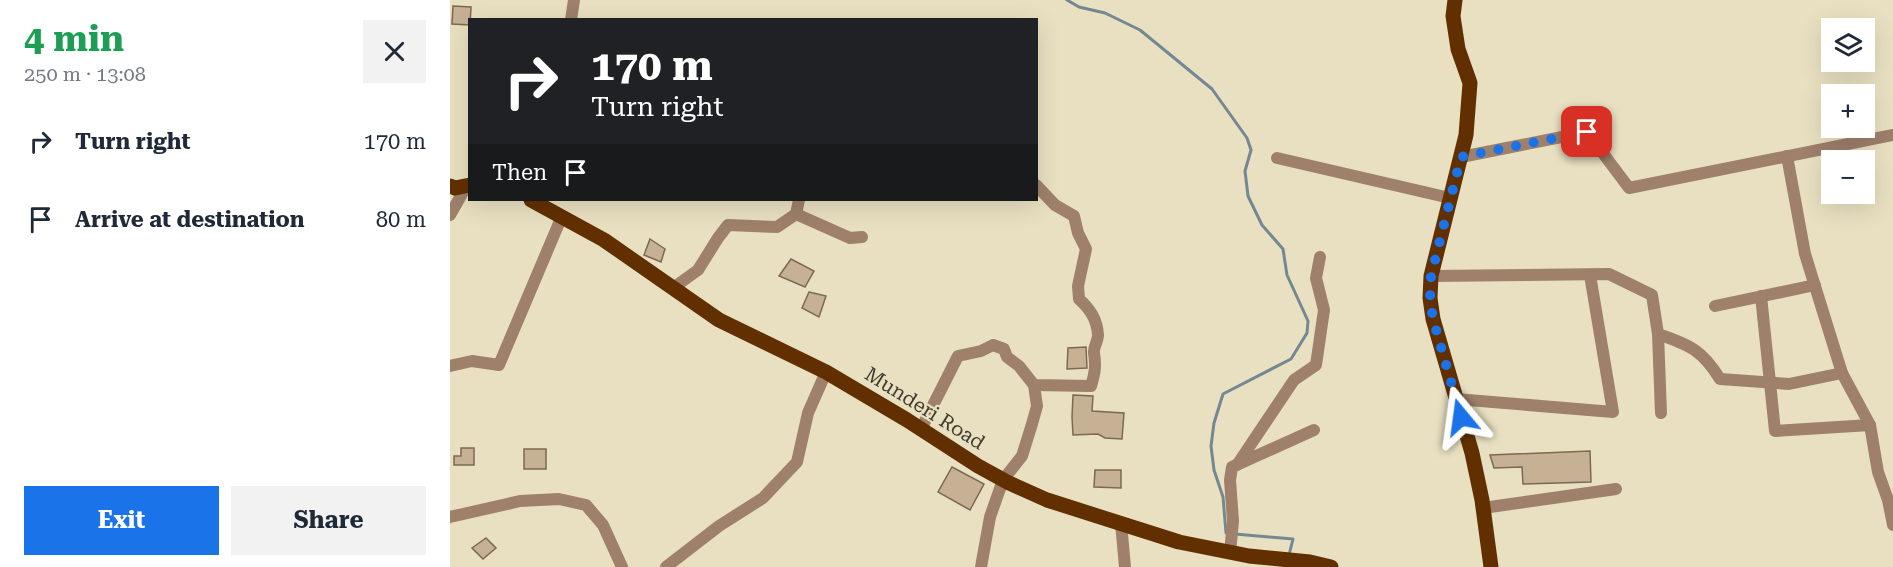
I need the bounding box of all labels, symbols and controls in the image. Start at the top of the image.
text: 4 min [24,18,124,60]
map controls [1821,18,1875,204]
button: layers [1821,18,1875,72]
button: close [363,20,426,83]
text: 170 m [591,41,713,90]
icon: right [492,42,570,120]
text: 250 m · 13:08 [24,62,146,86]
button: + [1821,84,1875,138]
text: Turn right [591,91,724,123]
pin [1561,106,1612,157]
icon: arrive [1570,115,1603,148]
icon: right [24,125,57,158]
text: Turn right [75,129,190,154]
text: 170 m [363,129,426,154]
button: − [1821,150,1875,204]
icon: arrive [559,156,592,189]
text: Then [492,160,547,185]
icon: arrive [24,203,57,236]
text: Arrive at destination [75,207,304,232]
text: 80 m [376,207,426,232]
street label: Munderi Road [861,362,990,455]
position arrow [1429,385,1493,449]
button: Exit [24,486,219,555]
button: Share [231,486,426,555]

